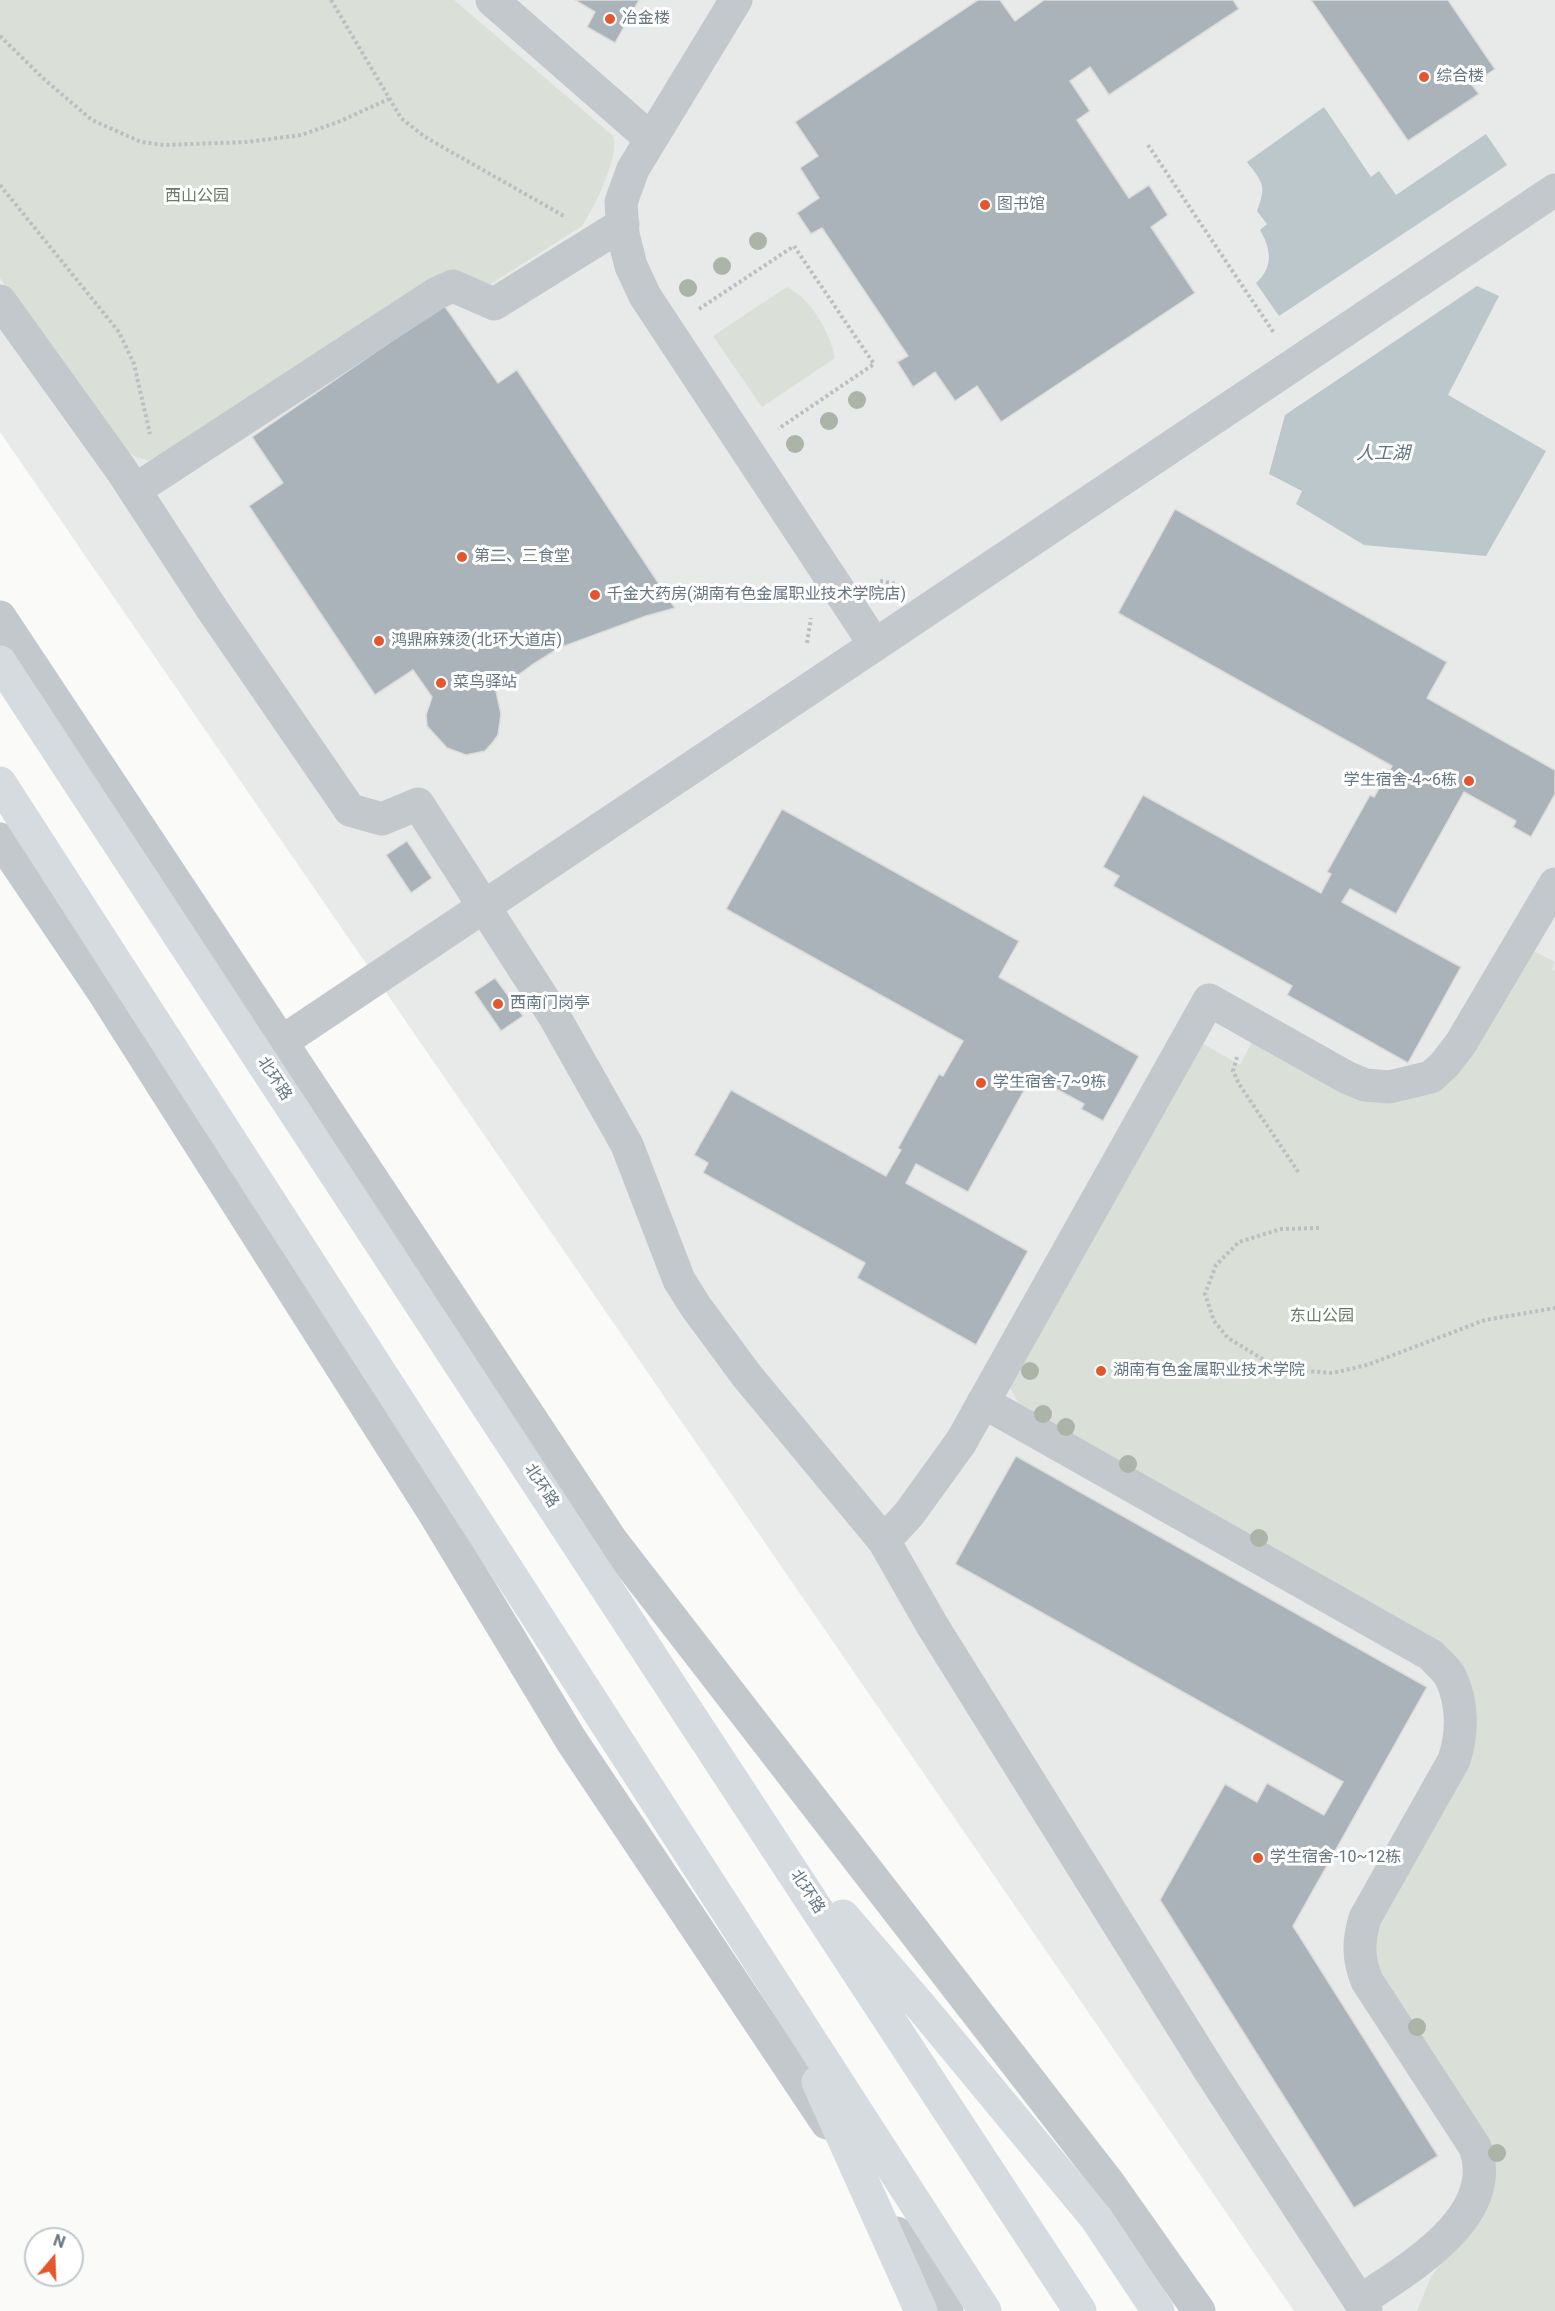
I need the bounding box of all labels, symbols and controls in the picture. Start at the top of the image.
place label: 冶金楼 [622,9,670,29]
marker: 冶金楼 [603,12,617,26]
place label: 综合楼 [1436,67,1484,87]
marker: 综合楼 [1417,70,1431,84]
park label: 西山公园 [165,187,229,207]
place label: 图书馆 [997,195,1045,215]
marker: 图书馆 [978,198,992,212]
water label: 人工湖 [1356,443,1410,465]
place label: 第二、三食堂 [474,547,570,567]
marker: 第二、三食堂 [455,550,469,564]
place label: 千金大药房(湖南有色金属职业技术学院店) [607,585,906,605]
marker: 千金大药房(湖南有色金属职业技术学院店) [588,588,602,602]
place label: 鸿鼎麻辣烫(北环大道店) [391,631,562,651]
marker: 鸿鼎麻辣烫(北环大道店) [372,634,386,648]
place label: 菜鸟驿站 [453,673,517,693]
marker: 菜鸟驿站 [434,676,448,690]
place label: 学生宿舍-4~6栋 [1344,771,1457,791]
marker: 学生宿舍-4~6栋 [1462,774,1476,788]
place label: 西南门岗亭 [510,994,590,1014]
marker: 西南门岗亭 [491,997,505,1011]
street label: 北环路 [253,1054,295,1104]
place label: 学生宿舍-7~9栋 [993,1073,1106,1093]
marker: 学生宿舍-7~9栋 [974,1076,988,1090]
park label: 东山公园 [1290,1307,1354,1327]
place label: 湖南有色金属职业技术学院 [1113,1361,1305,1381]
marker: 湖南有色金属职业技术学院 [1094,1364,1108,1378]
street label: 北环路 [520,1461,562,1511]
place label: 学生宿舍-10~12栋 [1270,1848,1401,1868]
marker: 学生宿舍-10~12栋 [1251,1851,1265,1865]
street label: 北环路 [786,1867,828,1917]
north arrow [24,2227,84,2287]
text: N [51,2231,68,2252]

